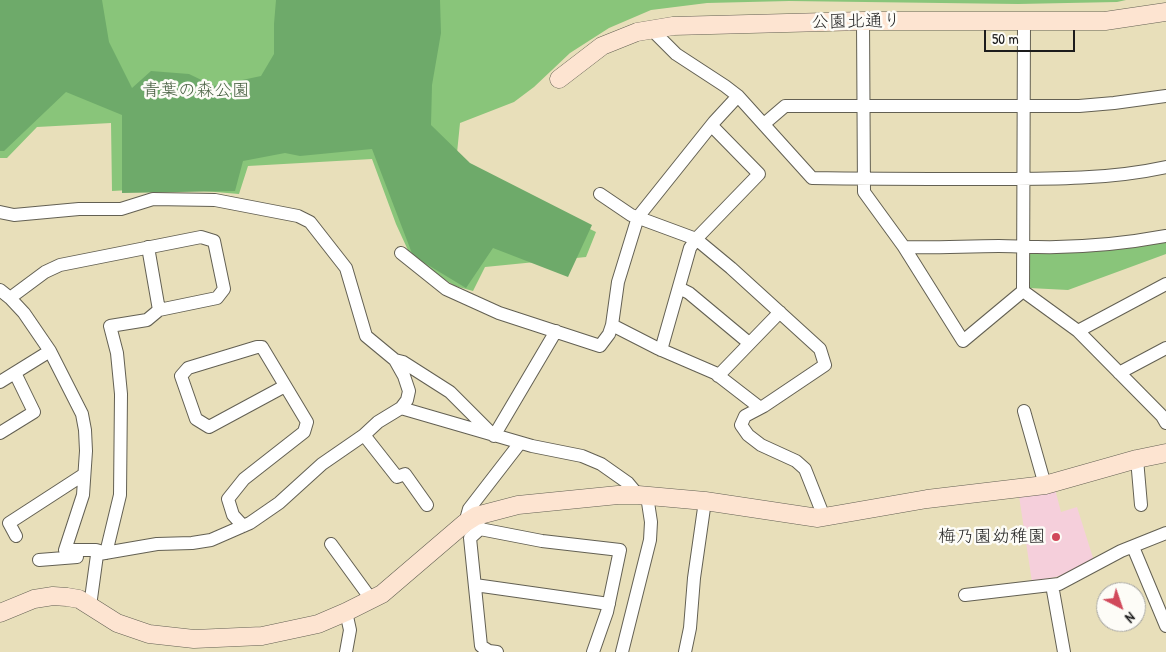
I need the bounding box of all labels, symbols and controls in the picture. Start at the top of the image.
street label: 公園北通り [811,10,901,34]
scale bar [986,20,1077,52]
text: 50 m [992,28,1019,49]
park label: 青葉の森公園 [142,80,250,102]
place label: 梅乃園幼稚園 [938,526,1046,548]
marker: 梅乃園幼稚園 [1050,531,1062,543]
north arrow [1096,582,1146,632]
text: N [1121,608,1140,628]

